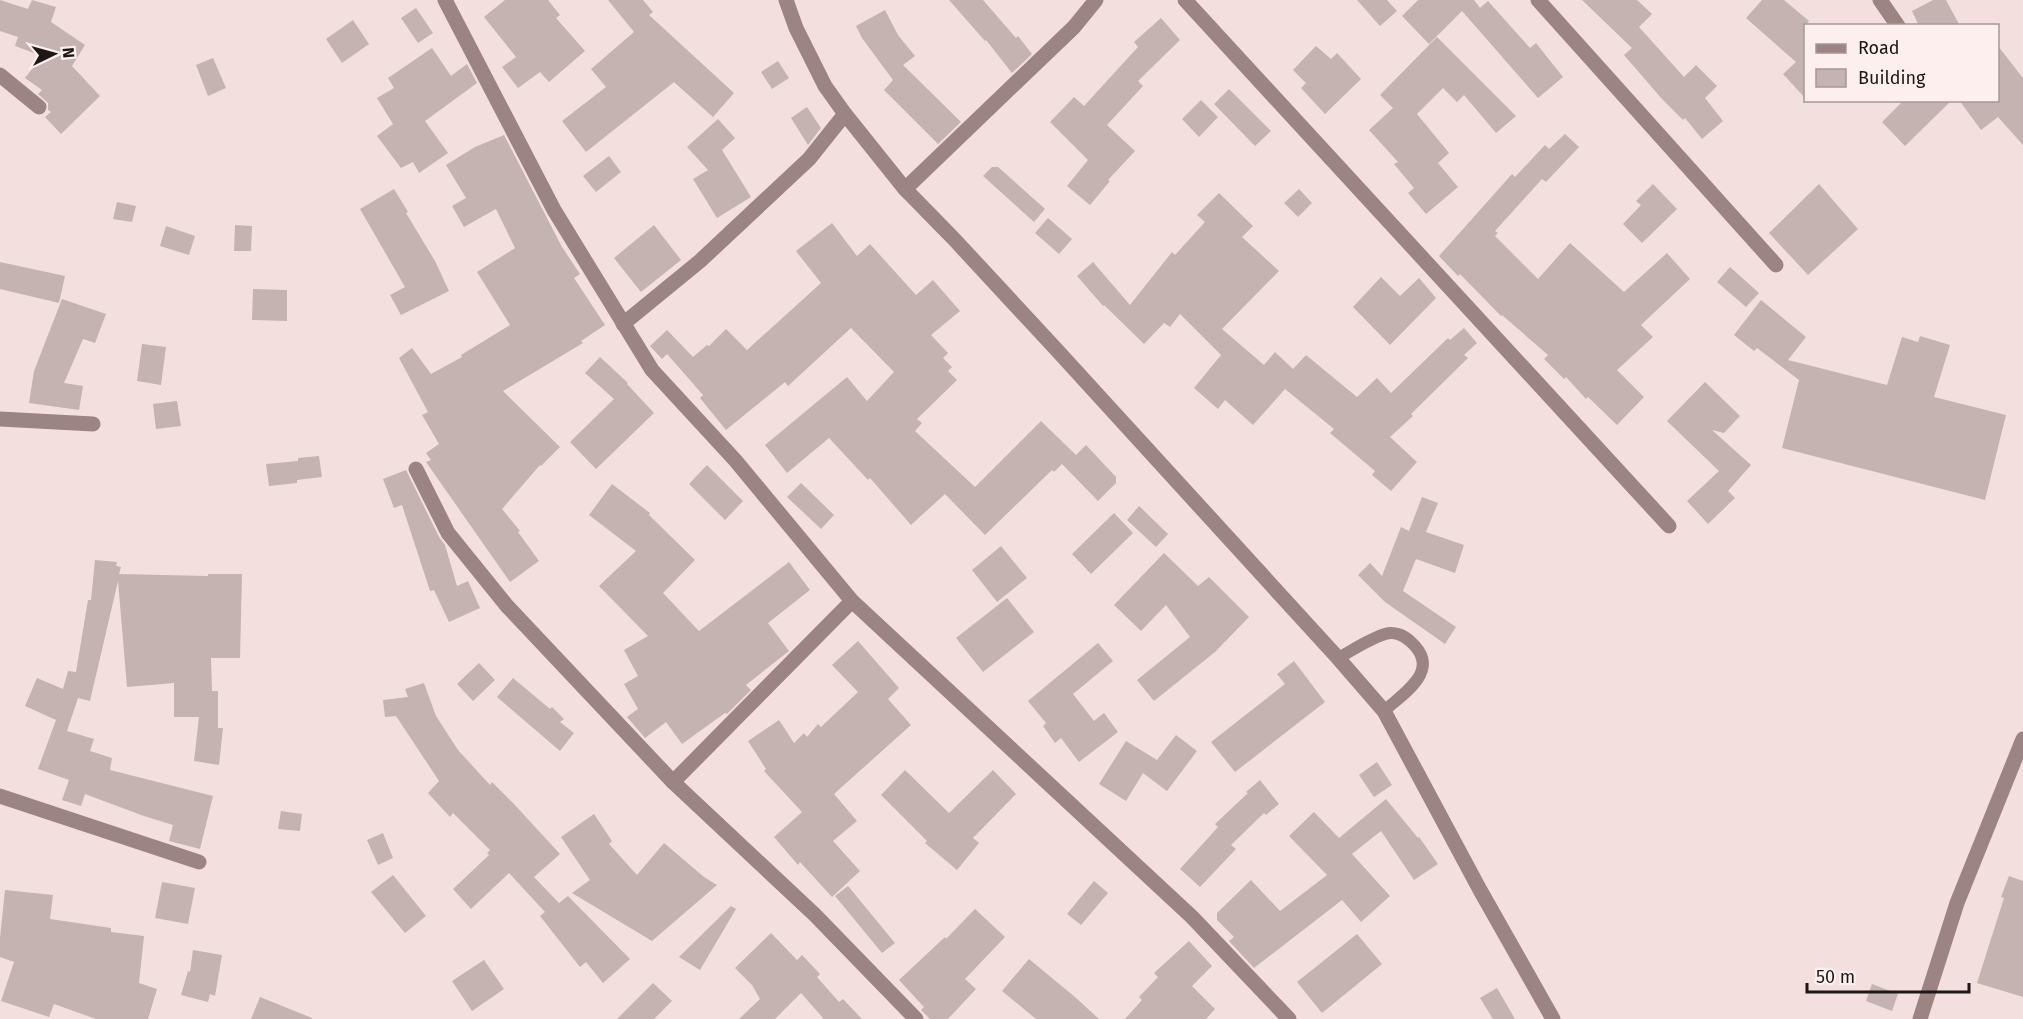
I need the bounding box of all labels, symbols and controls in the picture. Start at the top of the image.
north arrow [24,24,84,84]
legend [1804,24,1999,102]
text: Road [1858,37,1900,59]
text: N [59,47,78,59]
text: Building [1858,67,1926,89]
scale bar [1807,956,1969,994]
text: 50 m [1816,966,1855,988]

